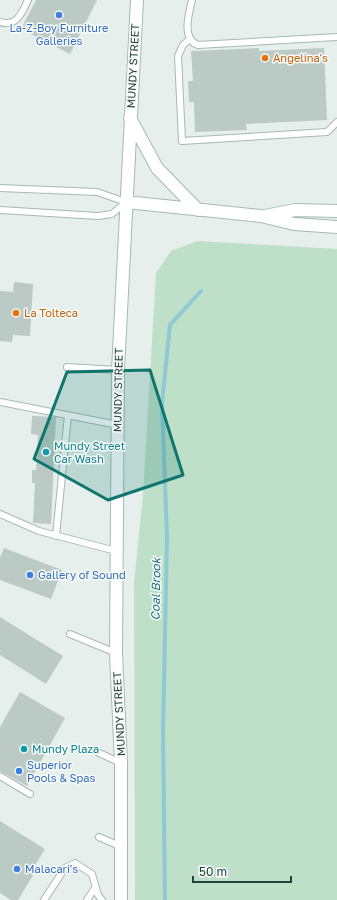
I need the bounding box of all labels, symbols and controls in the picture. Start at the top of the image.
marker: La-Z-Boy Furniture Galleries [54,10,64,20]
place label: La-Z-Boy Furniture Galleries [9,21,109,47]
street label: MUNDY STREET [124,23,141,109]
place label: Angelina's [273,51,328,64]
marker: Angelina's [260,53,270,63]
place label: La Tolteca [24,306,78,319]
marker: La Tolteca [11,308,21,318]
street label: MUNDY STREET [110,347,125,432]
place label: Mundy Street Car Wash [54,439,125,465]
marker: Mundy Street Car Wash [41,447,51,457]
water label: Coal Brook [147,556,164,621]
place label: Gallery of Sound [38,568,126,581]
marker: Gallery of Sound [25,570,35,580]
street label: MUNDY STREET [110,671,127,757]
place label: Mundy Plaza [32,742,99,755]
marker: Mundy Plaza [19,744,29,754]
place label: Superior Pools & Spas [27,758,96,784]
marker: Superior Pools & Spas [14,766,24,776]
scale bar [193,858,291,884]
place label: Malacari's [25,862,78,875]
marker: Malacari's [12,864,22,874]
text: 50 m [199,864,227,879]

